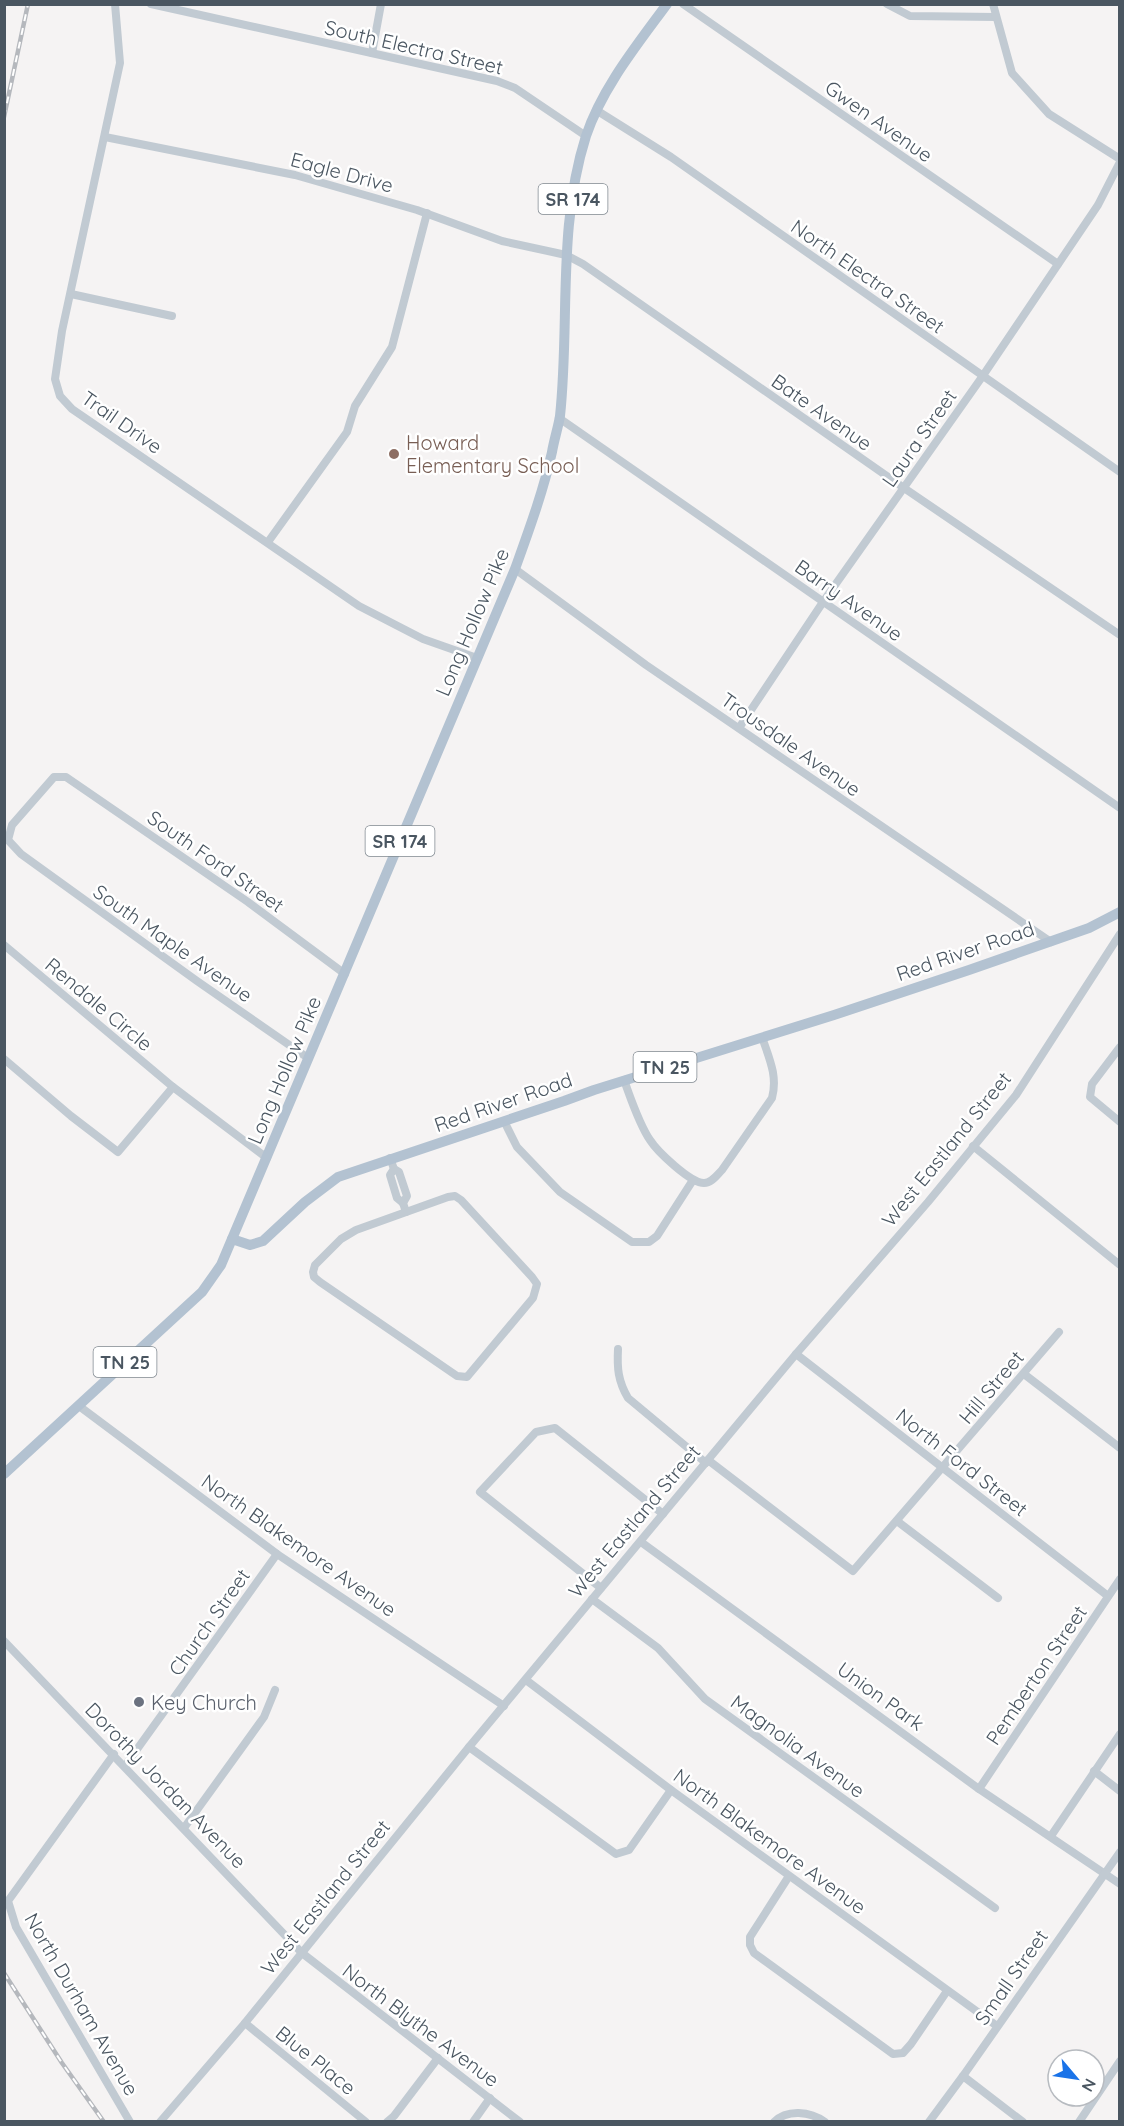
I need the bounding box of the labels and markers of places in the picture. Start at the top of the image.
place label: Howard Elementary School [406,430,579,478]
marker: Howard Elementary School [387,447,401,461]
place label: Key Church [151,1690,257,1715]
marker: Key Church [132,1695,146,1709]

